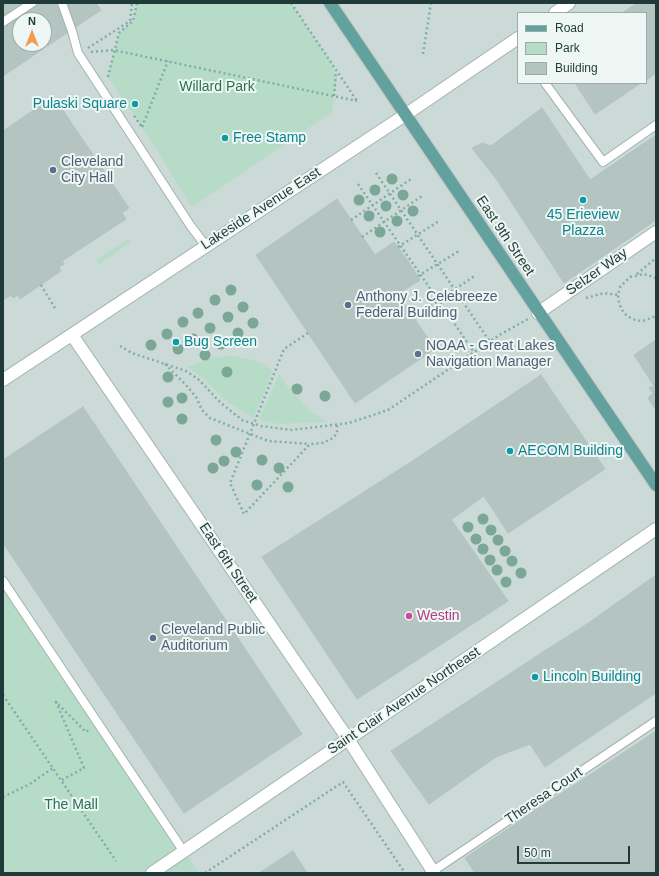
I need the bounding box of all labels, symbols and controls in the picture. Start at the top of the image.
north arrow [12,12,52,52]
legend [517,12,647,84]
text: N [28,15,36,27]
text: Road [555,21,584,35]
text: Park [555,41,580,55]
text: Building [555,61,598,75]
park label: Willard Park [179,79,255,95]
place label: Pulaski Square [33,96,127,112]
marker: Pulaski Square [130,99,140,109]
place label: Free Stamp [233,130,306,146]
marker: Free Stamp [220,133,230,143]
place label: Cleveland City Hall [61,154,123,186]
street label: Lakeside Avenue East [198,164,324,254]
marker: Cleveland City Hall [48,165,58,175]
street label: East 9th Street [472,193,538,279]
marker: 45 Erieview Plazza [578,195,588,205]
place label: 45 Erieview Plazza [547,207,619,240]
street label: Selzer Way [563,245,631,299]
place label: Anthony J. Celebreeze Federal Building [356,289,498,322]
marker: Anthony J. Celebreeze Federal Building [343,300,353,310]
place label: Bug Screen [184,334,257,350]
marker: Bug Screen [171,337,181,347]
place label: NOAA - Great Lakes Navigation Manager [426,338,554,370]
marker: NOAA - Great Lakes Navigation Manager [413,349,423,359]
place label: AECOM Building [518,443,623,459]
marker: AECOM Building [505,446,515,456]
street label: East 6th Street [195,520,261,606]
place label: Westin [417,608,460,624]
marker: Westin [404,611,414,621]
place label: Cleveland Public Auditorium [161,622,265,654]
marker: Cleveland Public Auditorium [148,633,158,643]
street label: Saint Clair Avenue Northeast [325,644,483,758]
place label: Lincoln Building [543,669,641,685]
marker: Lincoln Building [530,672,540,682]
street label: Theresa Court [502,764,586,828]
park label: The Mall [44,797,98,813]
scale bar [519,838,632,864]
text: 50 m [524,846,551,860]

